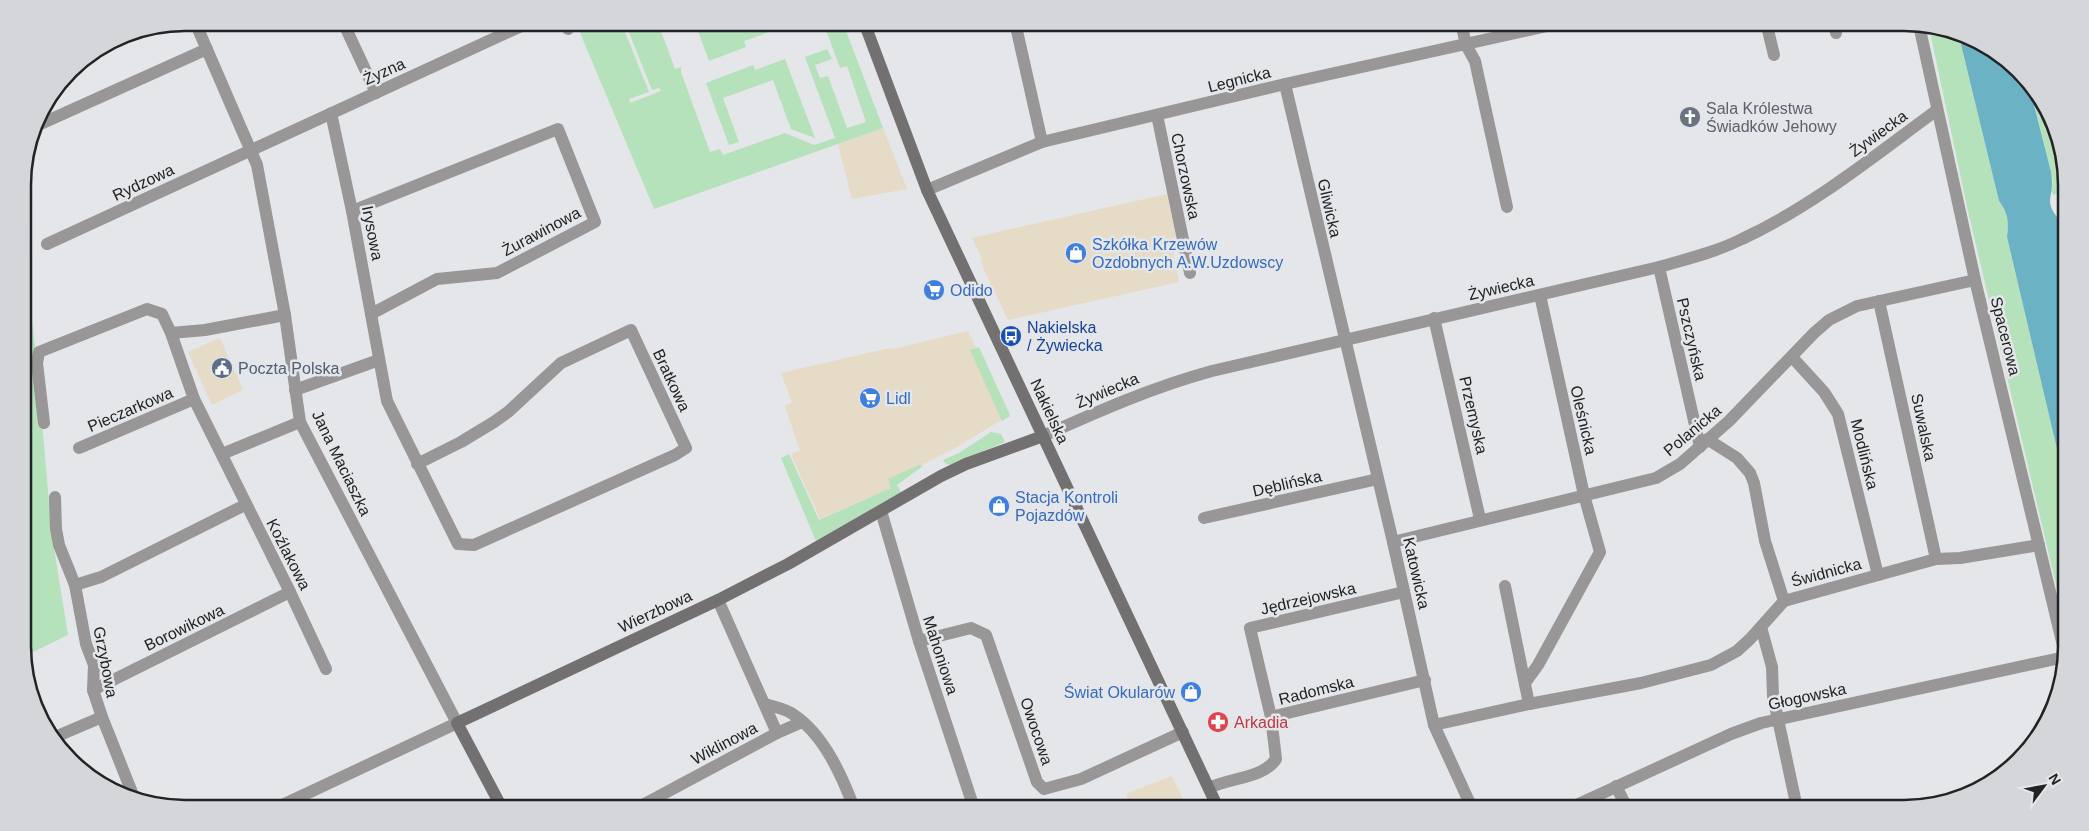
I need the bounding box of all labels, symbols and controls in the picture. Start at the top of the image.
street label: Żyzna [360,54,408,88]
street label: Legnicka [1206,63,1272,95]
place label: Sala Królestwa Świadków Jehowy [1706,100,1837,135]
church icon: Sala Królestwa Świadków Jehowy [1678,105,1702,129]
street label: Żywiecka [1846,106,1910,160]
street label: Chorzowska [1168,131,1203,221]
street label: Rydzowa [110,161,177,204]
street label: Gliwicka [1315,177,1345,239]
street label: Żurawinowa [499,203,583,259]
street label: Irysowa [359,204,386,262]
place label: Szkółka Krzewów Ozdobnych A.W.Uzdowscy [1092,236,1283,271]
shop icon: Szkółka Krzewów Ozdobnych A.W.Uzdowscy [1064,241,1088,265]
street label: Żywiecka [1466,271,1536,303]
supermarket icon: Odido [922,278,946,302]
place label: Odido [950,282,993,299]
street label: Spacerowa [1988,295,2023,377]
street label: Pszczyńska [1674,296,1709,382]
place label: Nakielska / Żywiecka [1027,319,1103,354]
bus stop icon: Nakielska / Żywiecka [999,324,1023,348]
street label: Bratkowa [650,346,693,414]
public building icon: Poczta Polska [210,356,234,380]
place label: Poczta Polska [238,360,339,377]
street label: Żywiecka [1073,369,1141,411]
street label: Przemyska [1456,375,1491,456]
street label: Nakielska [1027,376,1072,446]
street label: Pieczarkowa [85,384,175,435]
street label: Oleśnicka [1567,384,1600,456]
supermarket icon: Lidl [858,386,882,410]
place label: Lidl [886,390,911,407]
street label: Suwalska [1908,392,1939,462]
street label: Polanicka [1660,402,1724,459]
street label: Jana Maciaszka [309,408,374,519]
street label: Modlińska [1848,417,1881,491]
street label: Dęblińska [1251,467,1323,500]
place label: Stacja Kontroli Pojazdów [1015,489,1118,524]
shop icon: Stacja Kontroli Pojazdów [987,494,1011,518]
street label: Koźlakowa [263,516,314,593]
street label: Katowicka [1400,536,1433,611]
street label: Świdnicka [1789,554,1863,590]
street label: Jędrzejowska [1259,579,1357,618]
street label: Wierzbowa [616,587,695,636]
street label: Borowikowa [142,601,227,654]
street label: Mahoniowa [920,614,961,697]
street label: Grzybowa [90,625,121,699]
street label: Radomska [1277,673,1355,708]
shop icon: Świat Okularów [1179,680,1203,704]
street label: Głogowska [1767,680,1848,713]
place label: Świat Okularów [1064,683,1175,701]
street label: Owocowa [1017,695,1056,767]
pharmacy icon: Arkadia [1206,710,1230,734]
place label: Arkadia [1234,714,1288,731]
street label: Wiklinowa [688,719,760,768]
north arrow [2019,761,2069,811]
text: N [2046,771,2064,788]

